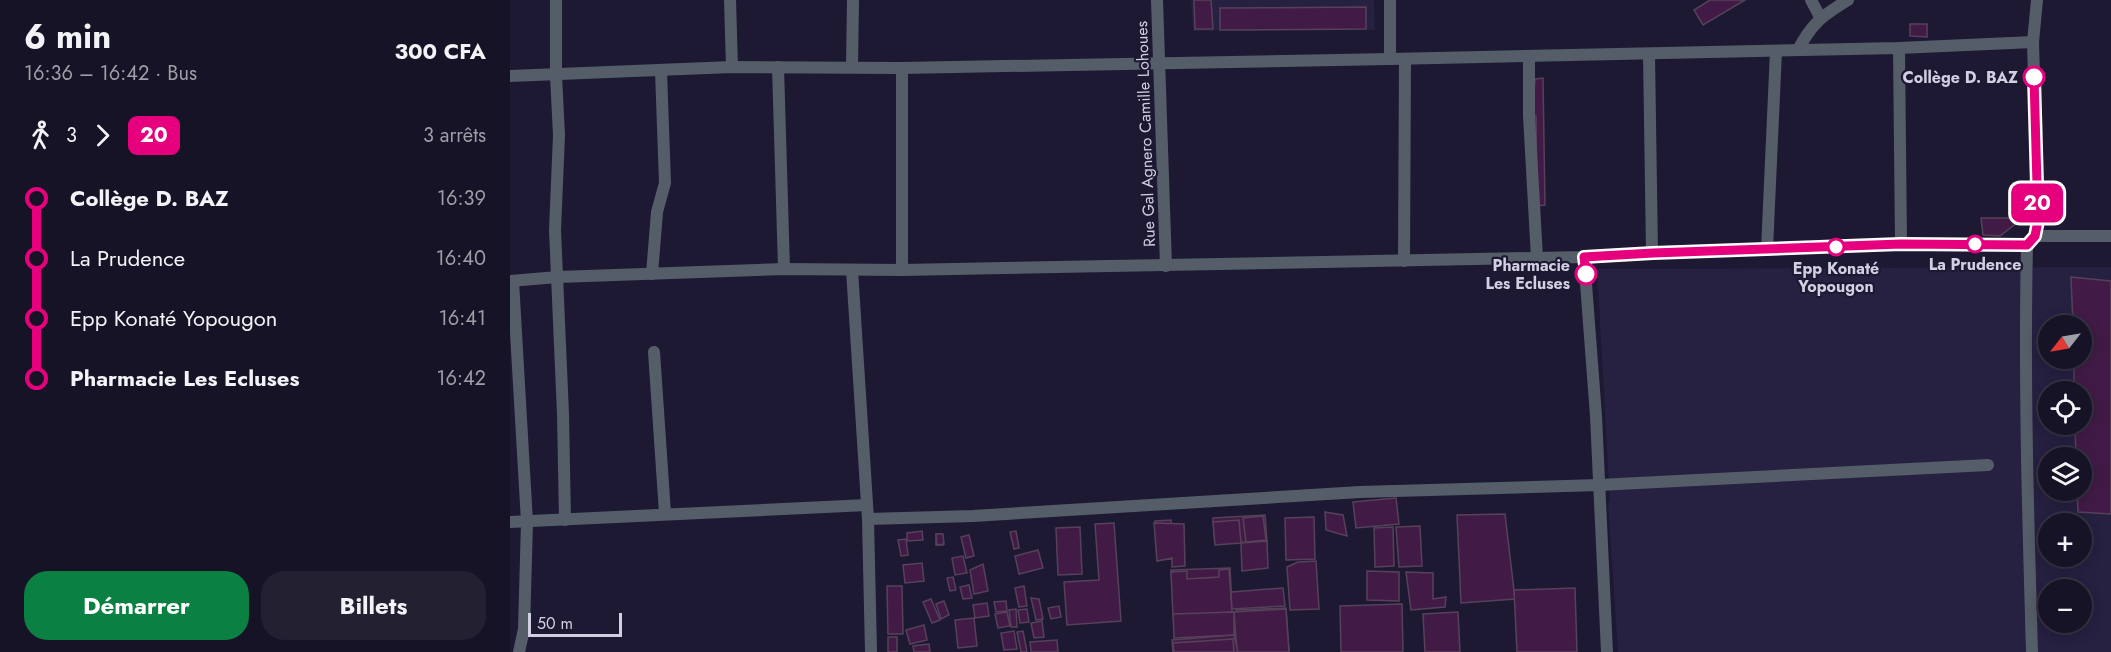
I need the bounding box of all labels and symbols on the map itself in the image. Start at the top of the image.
street label: Rue Gal Agnero Camille Lohoues [1130,21,1161,247]
place label: Collège D. BAZ [1903,66,2018,89]
marker: Collège D. BAZ [2023,66,2045,88]
line badge: 20 [2010,184,2064,222]
marker: La Prudence [1966,235,1984,253]
marker: Epp Konaté Yopougon [1827,238,1845,256]
place label: La Prudence [1929,253,2021,276]
place label: Pharmacie Les Ecluses [1485,254,1570,295]
place label: Epp Konaté Yopougon [1793,257,1879,298]
marker: Pharmacie Les Ecluses [1575,263,1597,285]
north arrow [2038,315,2092,369]
scale bar [528,610,622,638]

